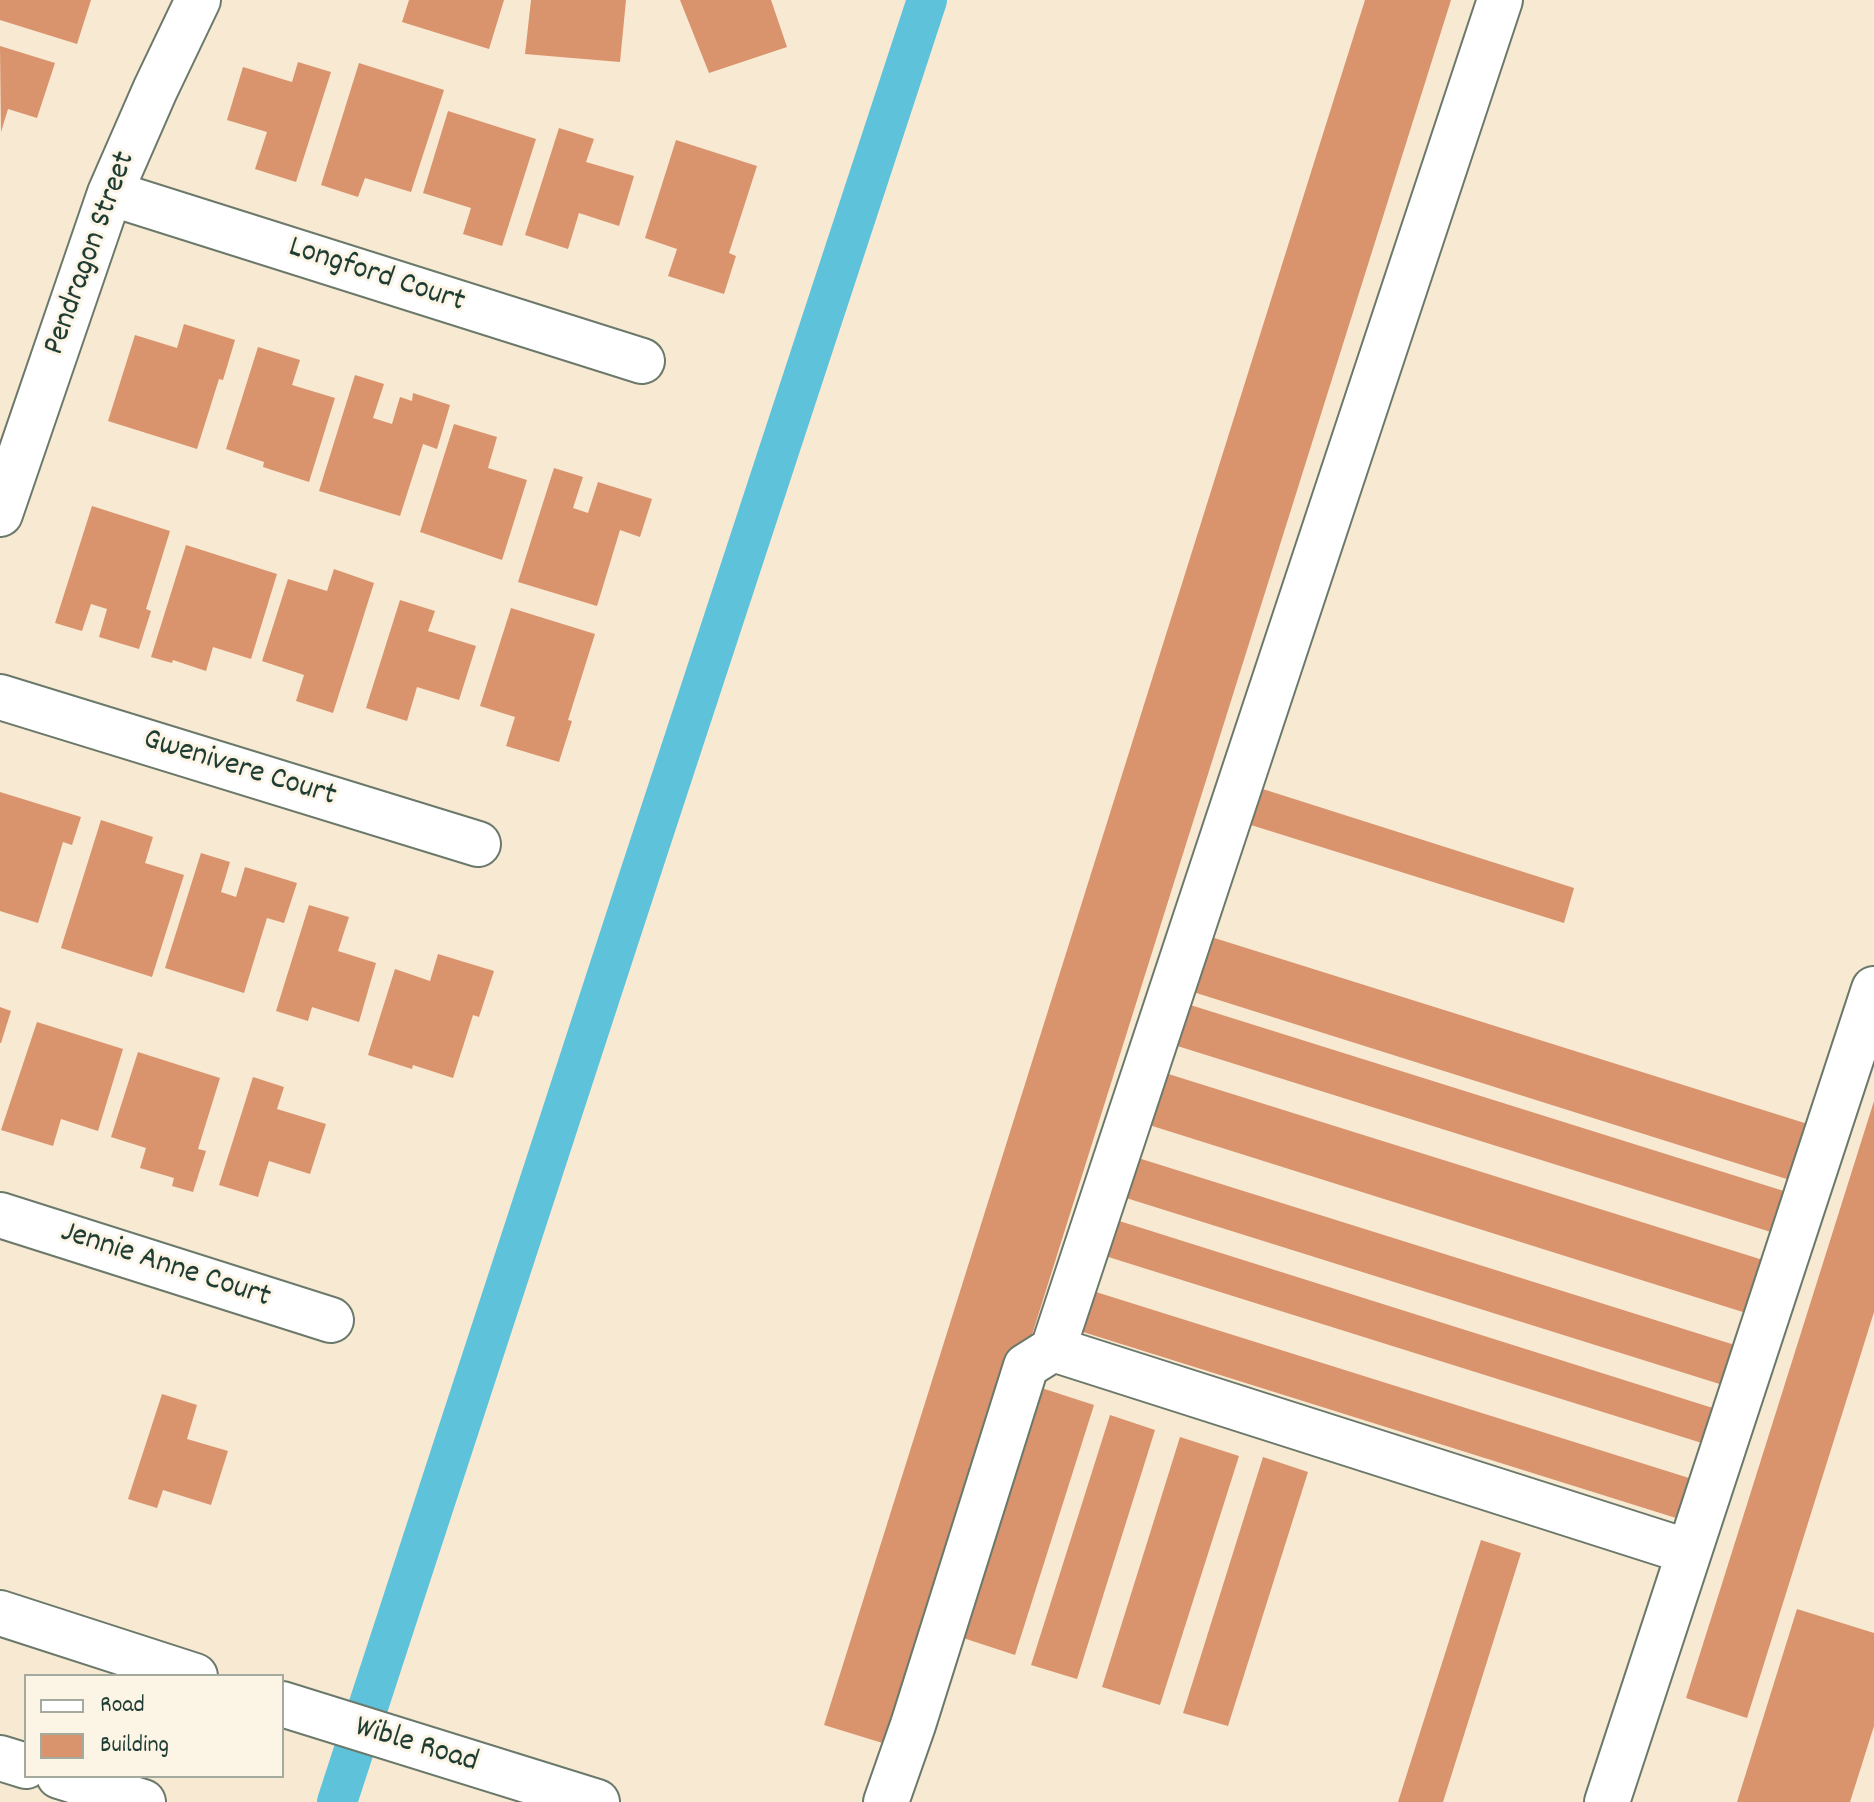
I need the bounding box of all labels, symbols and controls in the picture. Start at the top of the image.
street label: Pendragon Street [37,147,147,361]
street label: Longford Court [283,230,469,324]
street label: Gwenivere Court [138,722,340,818]
street label: Jennie Anne Court [55,1215,275,1319]
legend [24,1674,284,1778]
text: Road [100,1689,145,1723]
street label: Wible Road [350,1710,482,1784]
text: Building [100,1729,169,1763]

